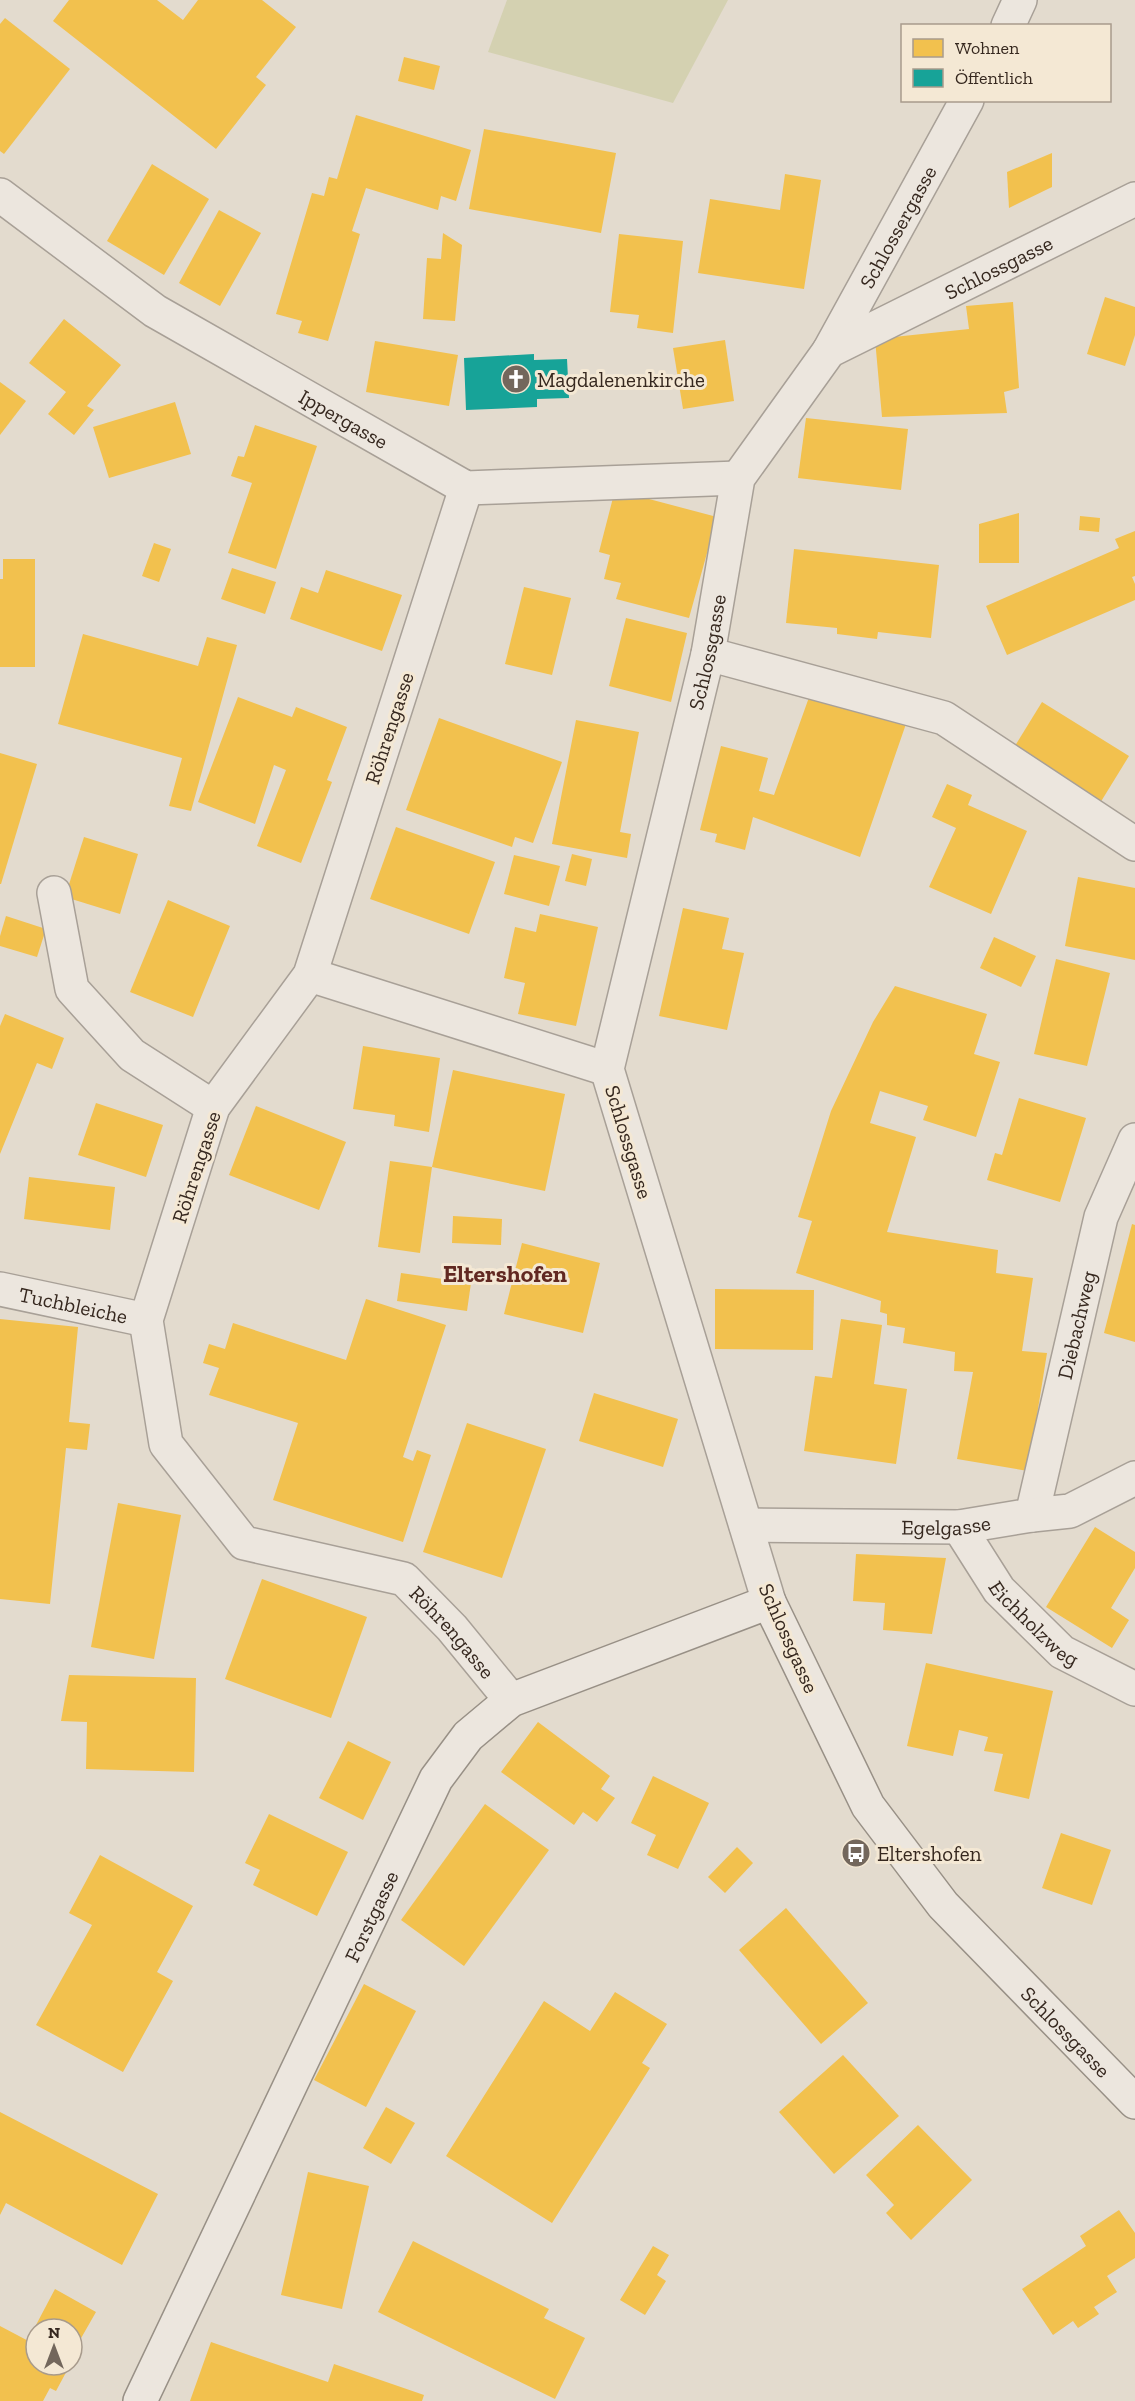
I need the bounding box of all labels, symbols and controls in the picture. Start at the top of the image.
legend [901,24,1111,102]
text: Wohnen [955,37,1020,59]
text: Öffentlich [955,67,1033,89]
street label: Schlossergasse [854,161,941,292]
street label: Schlossgasse [940,230,1057,304]
church icon: Magdalenenkirche [500,363,532,395]
place label: Magdalenenkirche [537,367,705,392]
street label: Ippergasse [295,383,393,454]
street label: Schlossgasse [682,592,731,712]
street label: Röhrengasse [359,669,419,787]
street label: Schlossgasse [600,1082,658,1202]
street label: Röhrengasse [166,1108,226,1226]
district label: Eltershofen [443,1259,567,1288]
street label: Diebachweg [1051,1268,1101,1382]
street label: Tuchbleiche [17,1281,130,1328]
street label: Egelgasse [901,1510,992,1540]
street label: Eichholzweg [984,1576,1084,1671]
street label: Schlossgasse [754,1579,824,1697]
street label: Röhrengasse [405,1580,501,1683]
bus stop icon: Eltershofen [840,1837,872,1869]
place label: Eltershofen [877,1841,982,1866]
street label: Forstgasse [338,1866,403,1966]
street label: Schlossgasse [1016,1981,1116,2082]
north arrow [24,2317,84,2377]
text: N [48,2323,60,2342]

